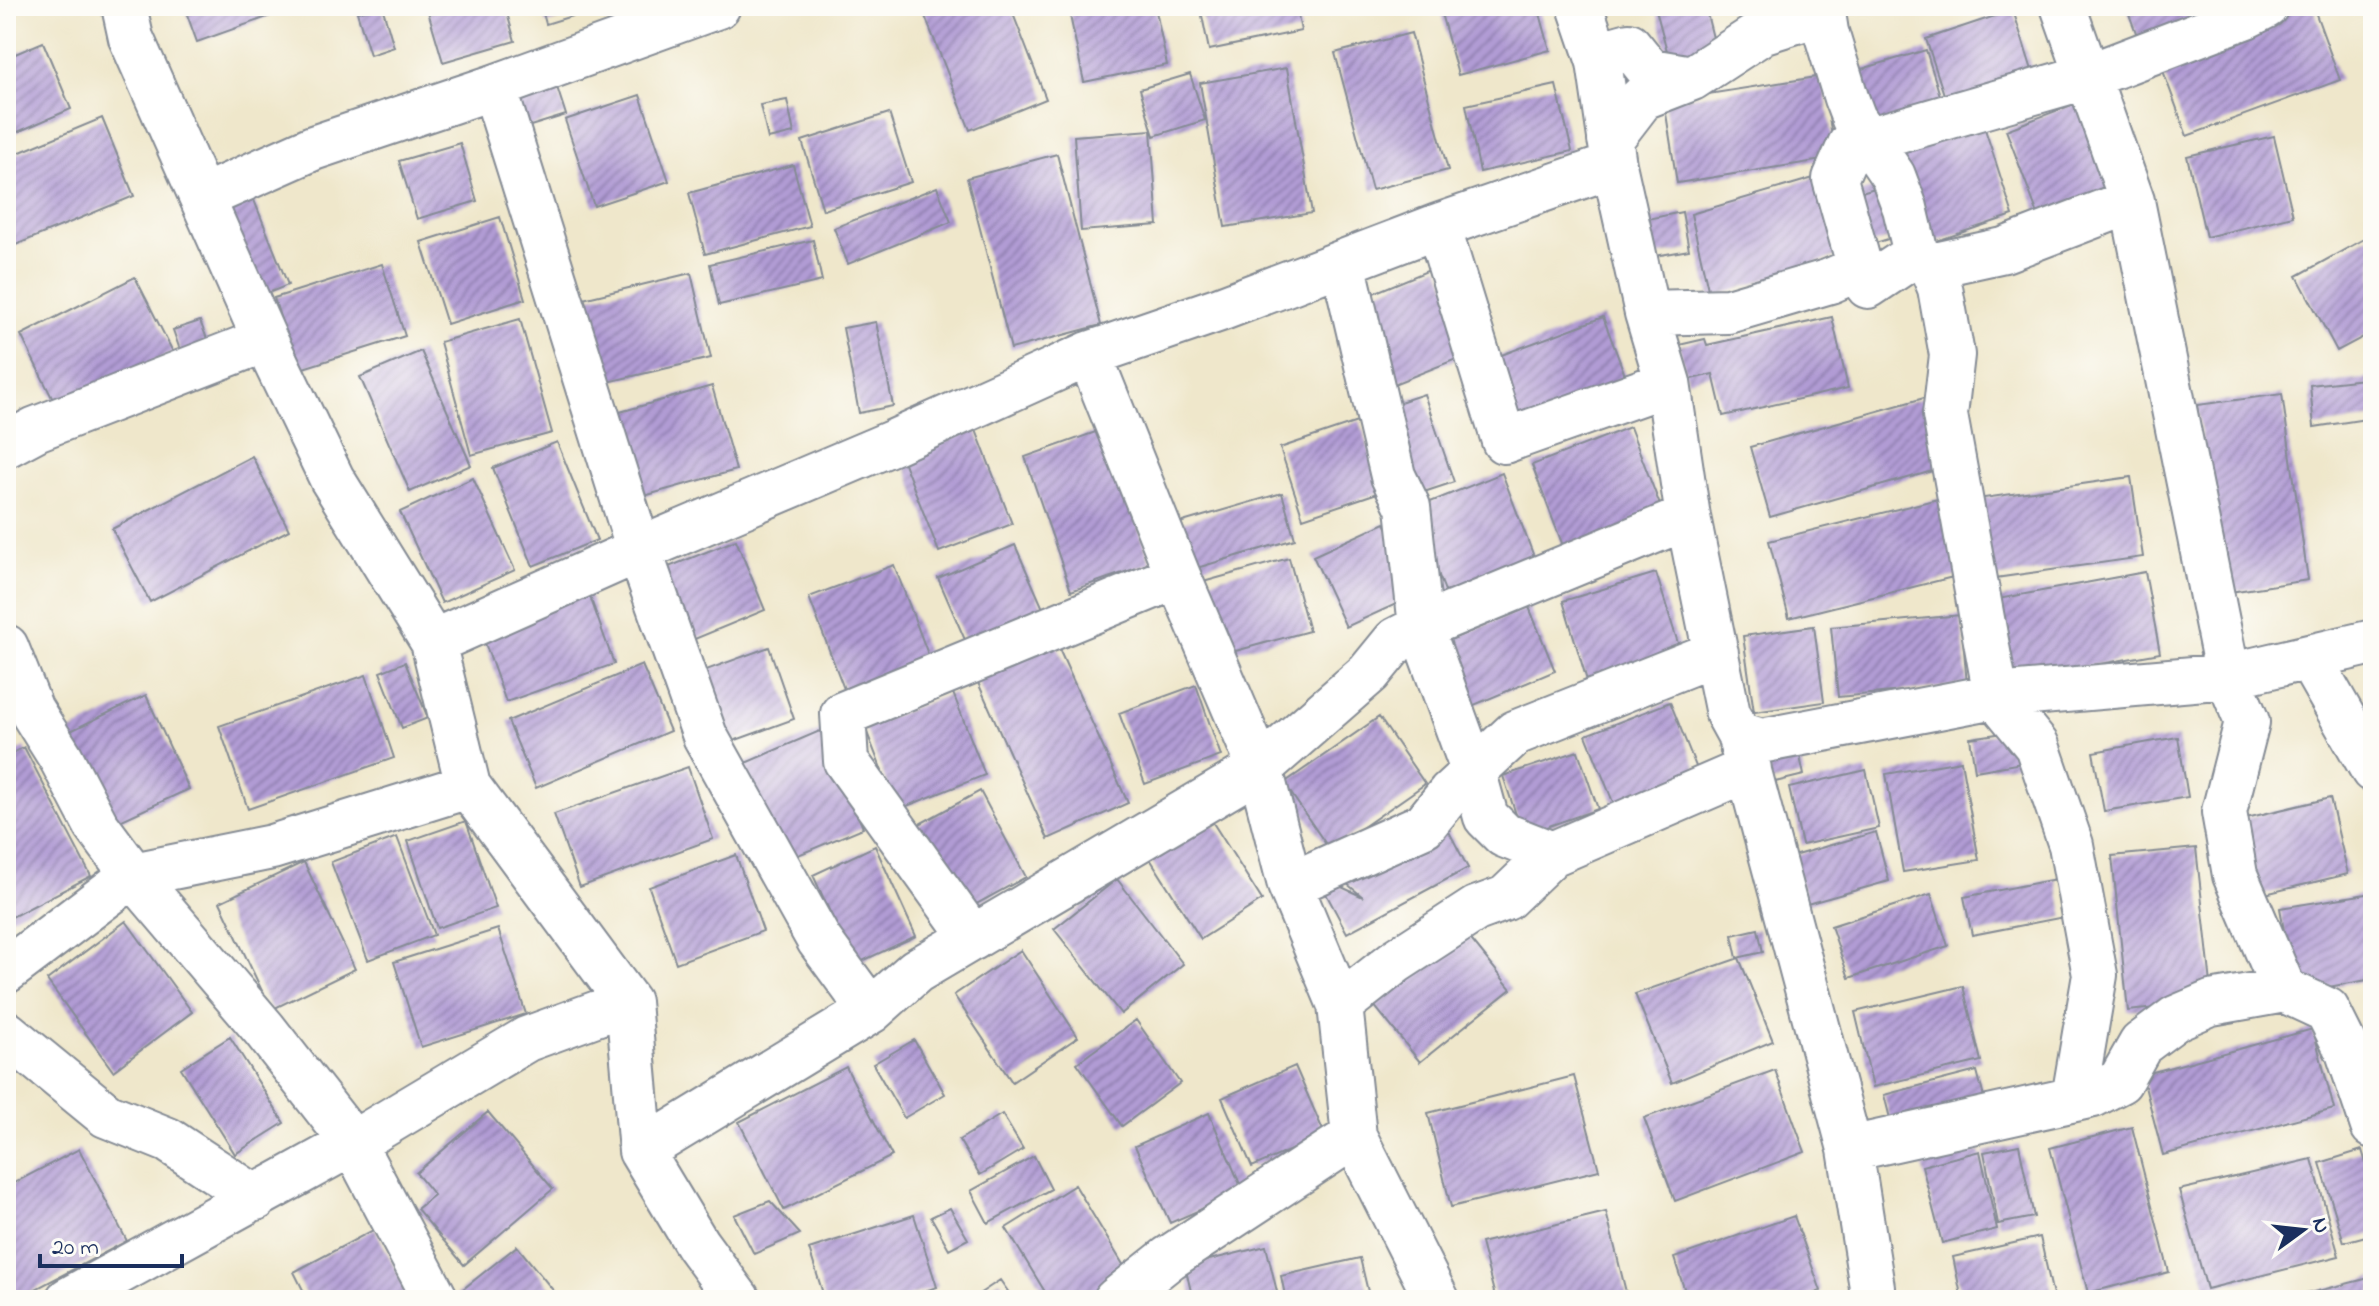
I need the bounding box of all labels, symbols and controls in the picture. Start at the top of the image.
north arrow [2263,1190,2343,1270]
text: N [2302,1214,2337,1237]
scale bar [40,1218,182,1268]
text: 20 m [52,1231,99,1266]

